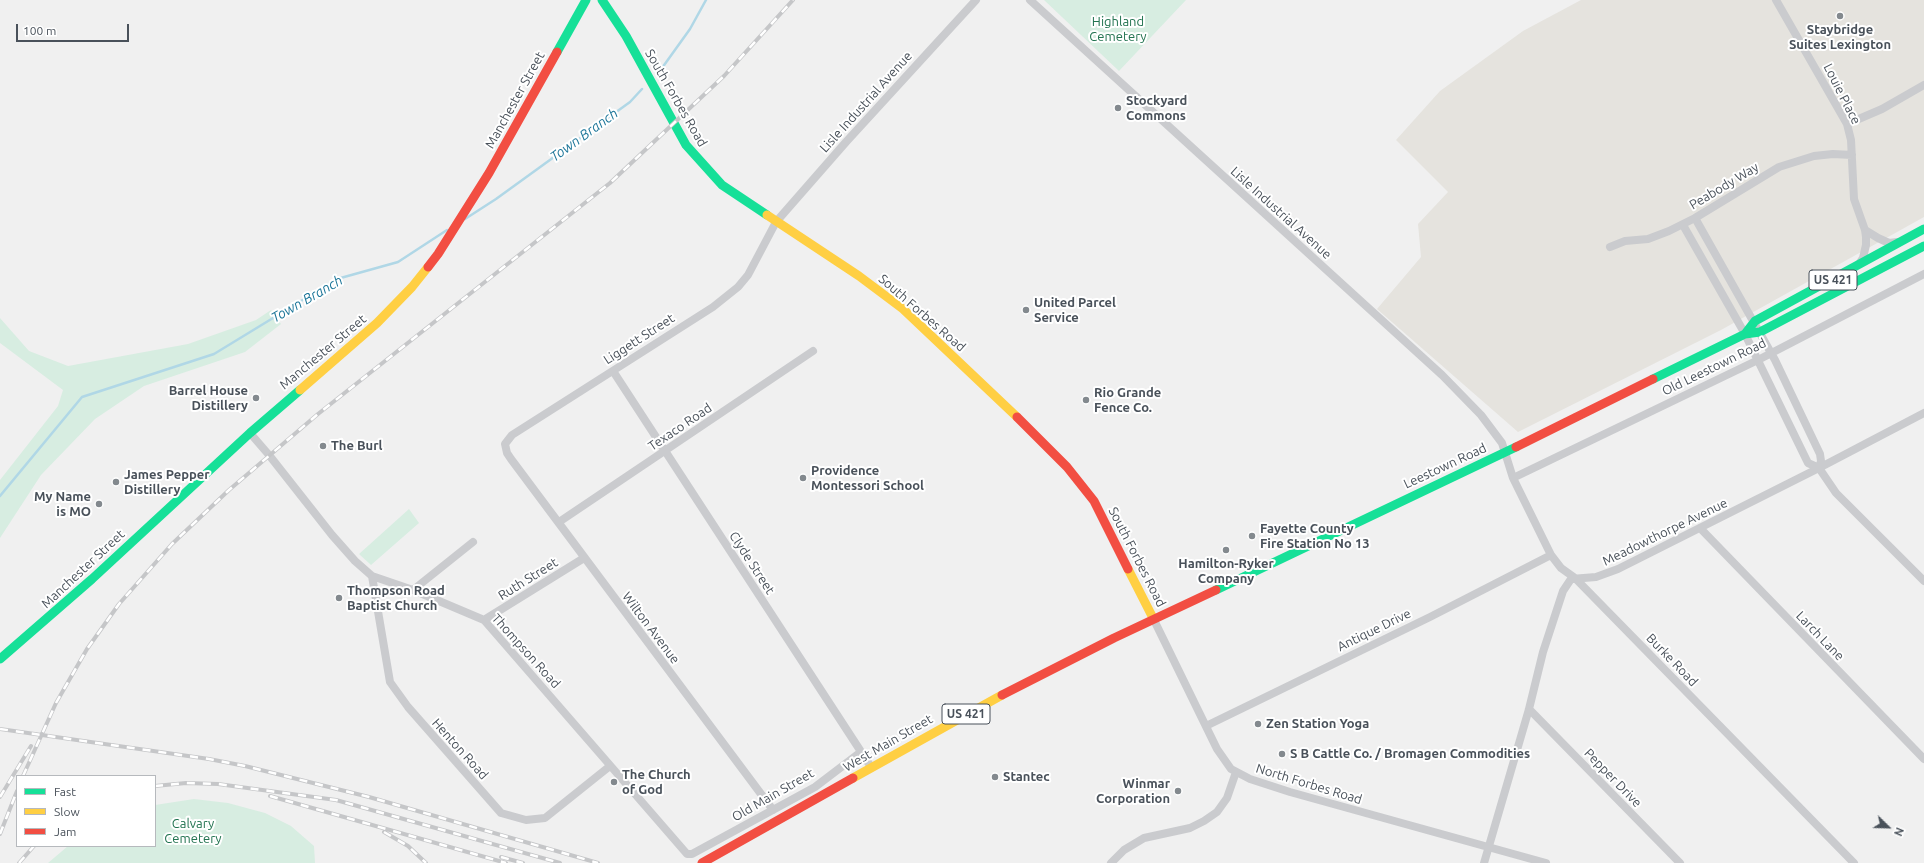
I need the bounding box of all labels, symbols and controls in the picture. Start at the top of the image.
marker: Staybridge Suites Lexington [1835,11,1845,21]
park label: Highland Cemetery [1089,14,1147,45]
scale bar [18,16,131,42]
place label: Staybridge Suites Lexington [1789,22,1891,53]
text: 100 m [23,24,56,37]
street label: South Forbes Road [642,46,710,150]
street label: Lisle Industrial Avenue [817,48,915,156]
street label: Manchester Street [482,49,548,151]
street label: Louie Place [1820,61,1864,127]
place label: Stockyard Commons [1126,93,1187,124]
marker: Stockyard Commons [1113,103,1123,113]
water label: Town Branch [547,105,621,165]
street label: Peabody Way [1686,159,1762,213]
street label: Lisle Industrial Avenue [1227,164,1335,262]
road number: US 421 [1809,270,1857,290]
street label: South Forbes Road [875,271,969,355]
water label: Town Branch [268,272,346,326]
place label: United Parcel Service [1034,295,1116,326]
marker: United Parcel Service [1021,305,1031,315]
street label: Liggett Street [601,310,677,368]
street label: Manchester Street [277,311,369,393]
street label: Old Leestown Road [1659,335,1769,399]
place label: Barrel House Distillery [169,383,248,414]
place label: Rio Grande Fence Co. [1094,385,1161,416]
marker: Barrel House Distillery [251,393,261,403]
marker: Rio Grande Fence Co. [1081,395,1091,405]
street label: Texaco Road [645,400,715,454]
place label: The Burl [331,438,382,454]
street label: Leestown Road [1401,440,1489,492]
marker: The Burl [318,441,328,451]
place label: Providence Montessori School [811,463,924,494]
place label: James Pepper Distillery [124,467,210,498]
marker: Providence Montessori School [798,473,808,483]
marker: James Pepper Distillery [111,477,121,487]
place label: My Name is MO [34,489,91,520]
street label: Meadowthorpe Avenue [1600,495,1730,569]
marker: My Name is MO [94,499,104,509]
street label: South Forbes Road [1105,504,1169,610]
place label: Fayette County Fire Station No 13 [1260,521,1370,552]
street label: Manchester Street [38,526,128,612]
street label: Clyde Street [726,529,778,597]
marker: Fayette County Fire Station No 13 [1247,531,1257,541]
marker: Hamilton-Ryker Company [1221,545,1231,555]
street label: Ruth Street [495,555,561,603]
place label: Hamilton-Ryker Company [1178,556,1274,587]
place label: Thompson Road Baptist Church [347,583,445,614]
street label: Wilton Avenue [619,589,683,667]
marker: Thompson Road Baptist Church [334,593,344,603]
street label: Antique Drive [1335,605,1413,655]
street label: Larch Lane [1793,608,1847,664]
street label: Thompson Road [489,611,563,691]
street label: Burke Road [1643,630,1701,690]
road number: US 421 [942,704,990,724]
street label: West Main Street [841,711,935,775]
street label: Henton Road [429,715,491,783]
place label: Zen Station Yoga [1266,716,1369,732]
marker: Zen Station Yoga [1253,719,1263,729]
street label: Pepper Drive [1581,745,1645,811]
place label: S B Cattle Co. / Bromagen Commodities [1290,746,1530,762]
marker: S B Cattle Co. / Bromagen Commodities [1277,749,1287,759]
street label: North Forbes Road [1254,760,1364,808]
street label: Old Main Street [729,765,817,825]
place label: The Church of God [622,767,691,798]
place label: Stantec [1003,769,1050,785]
marker: Stantec [990,772,1000,782]
legend [16,775,156,847]
place label: Winmar Corporation [1096,776,1170,807]
marker: The Church of God [609,777,619,787]
text: Fast [54,785,76,798]
marker: Winmar Corporation [1173,786,1183,796]
text: Slow [54,805,80,818]
north arrow [1868,807,1908,847]
park label: Calvary Cemetery [164,816,222,847]
text: Jam [54,825,76,838]
text: N [1892,826,1906,838]

